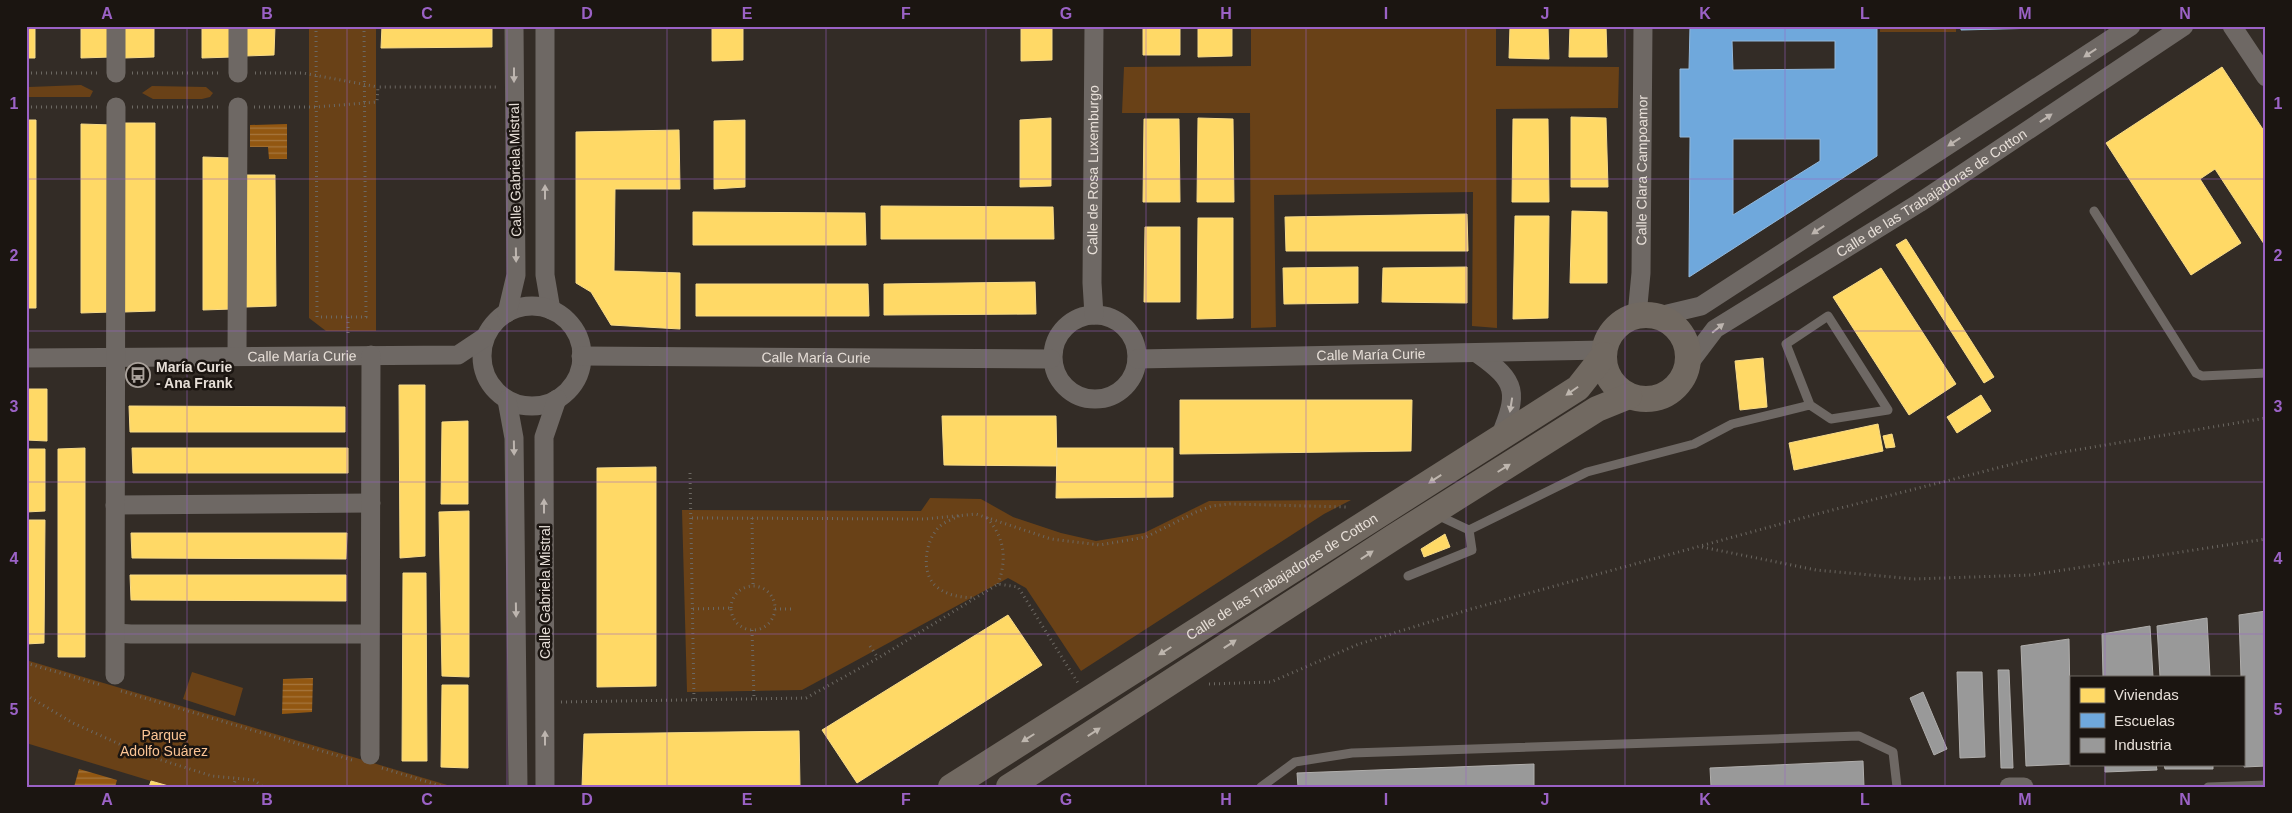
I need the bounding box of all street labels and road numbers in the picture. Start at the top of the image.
street label: Calle de Rosa Luxemburgo [1084,85,1102,255]
street label: Calle Clara Campoamor [1633,95,1650,245]
street label: Calle Gabriela Mistral [506,103,524,237]
street label: Calle de las Trabajadoras de Cotton [1833,125,2030,260]
street label: Calle María Curie [1316,345,1426,364]
street label: Calle María Curie [247,348,357,364]
street label: Calle María Curie [761,349,871,366]
street label: Calle de las Trabajadoras de Cotton [1183,510,1380,643]
street label: Calle Gabriela Mistral [537,525,553,659]

